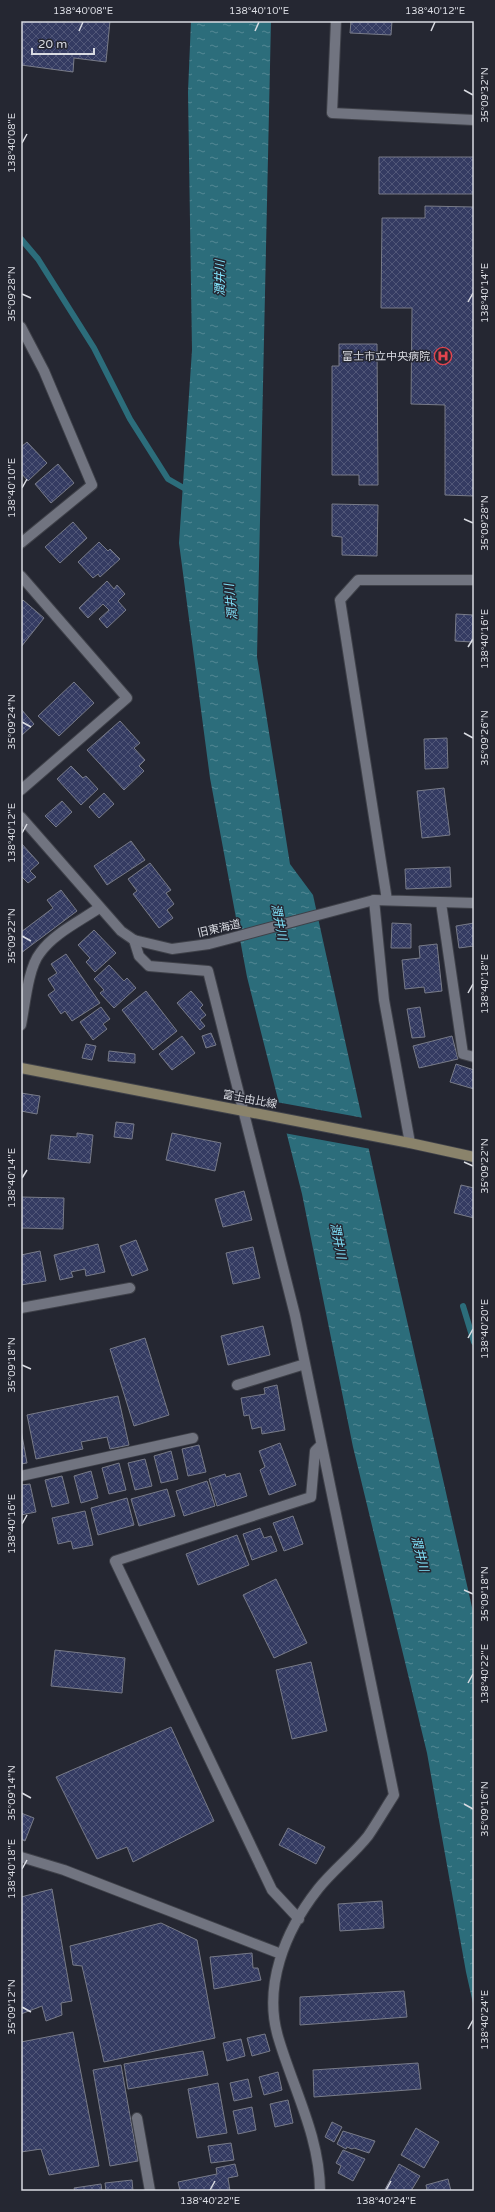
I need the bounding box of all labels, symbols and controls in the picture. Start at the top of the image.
text: 138°40'08"E [53,5,113,17]
text: 138°40'10"E [229,5,289,17]
text: 138°40'12"E [405,5,465,17]
scale bar [32,30,94,56]
text: 20 m [38,37,67,51]
text: 35°09'32"N [479,67,491,123]
text: 138°40'08"E [6,113,18,173]
water label: 潤井川 [213,258,227,296]
text: 138°40'14"E [479,263,491,323]
text: 35°09'28"N [6,266,18,322]
hospital icon: 富士市立中央病院 [433,346,453,366]
place label: 富士市立中央病院 [342,350,430,363]
text: 138°40'10"E [6,458,18,518]
text: 35°09'28"N [479,495,491,551]
water label: 潤井川 [222,581,240,621]
text: 138°40'16"E [479,609,491,669]
text: 35°09'24"N [6,694,18,750]
text: 35°09'26"N [479,710,491,766]
text: 138°40'12"E [6,803,18,863]
water label: 潤井川 [269,903,290,943]
text: 35°09'22"N [6,908,18,964]
street label: 旧東海道 [196,917,242,940]
text: 138°40'18"E [479,954,491,1014]
street label: 富士由比線 [222,1088,278,1111]
text: 35°09'22"N [479,1138,491,1194]
text: 138°40'14"E [6,1148,18,1208]
water label: 潤井川 [328,1222,349,1262]
text: 138°40'20"E [479,1299,491,1359]
text: 35°09'18"N [6,1337,18,1393]
text: 138°40'16"E [6,1494,18,1554]
water label: 潤井川 [409,1535,432,1575]
text: 35°09'18"N [479,1566,491,1622]
text: 138°40'22"E [479,1644,491,1704]
text: 35°09'14"N [6,1765,18,1821]
text: 35°09'16"N [479,1781,491,1837]
text: 138°40'18"E [6,1839,18,1899]
text: 35°09'12"N [6,1979,18,2035]
text: 138°40'24"E [479,1990,491,2050]
text: 138°40'22"E [180,2195,240,2207]
text: 138°40'24"E [356,2195,416,2207]

